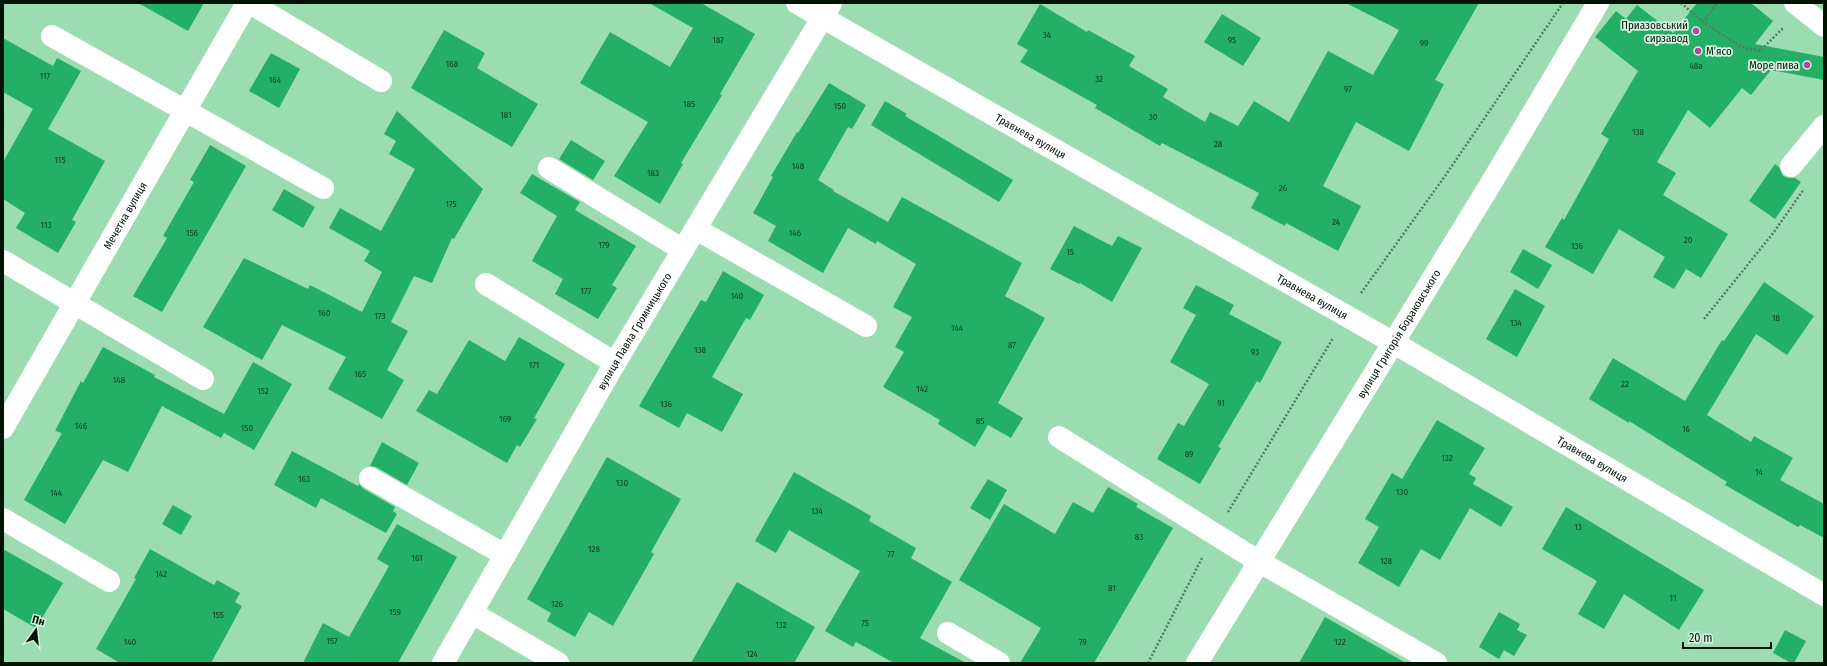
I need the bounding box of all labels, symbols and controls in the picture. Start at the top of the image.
place label: Приазовський сирзавод [1621,19,1688,45]
marker: Приазовський сирзавод [1691,26,1701,36]
house number: 34 [1043,30,1052,40]
house number: 187 [712,35,724,45]
house number: 95 [1228,35,1236,45]
house number: 99 [1420,38,1428,48]
place label: М’ясо [1706,45,1732,58]
marker: М’ясо [1693,46,1703,56]
house number: 168 [446,59,459,69]
place label: Море пива [1749,59,1799,72]
marker: Море пива [1802,60,1812,70]
house number: 48а [1689,61,1703,71]
house number: 117 [40,71,51,81]
house number: 32 [1095,74,1103,84]
house number: 164 [269,75,282,85]
house number: 97 [1344,84,1352,94]
house number: 185 [683,99,695,109]
house number: 150 [834,101,846,111]
house number: 181 [500,110,512,120]
street label: Травнева вулиця [993,111,1068,162]
house number: 30 [1149,112,1158,122]
house number: 138 [1632,127,1645,137]
house number: 28 [1214,139,1223,149]
house number: 115 [54,155,66,165]
house number: 148 [792,161,805,171]
house number: 183 [647,168,659,178]
street label: Мечетна вулиця [101,180,150,252]
house number: 26 [1279,183,1288,193]
house number: 175 [445,199,457,209]
house number: 24 [1332,217,1341,227]
house number: 113 [41,220,51,230]
house number: 156 [186,228,199,238]
house number: 146 [789,228,802,238]
house number: 20 [1684,235,1693,245]
house number: 179 [598,240,610,250]
house number: 136 [1571,241,1584,251]
house number: 15 [1066,247,1074,257]
street label: вулиця Григорія Бораковського [1355,267,1444,401]
street label: вулиця Павла Громницького [595,271,675,392]
street label: Травнева вулиця [1274,272,1350,322]
house number: 177 [581,286,592,296]
house number: 140 [731,291,744,301]
house number: 160 [318,308,331,318]
house number: 173 [374,311,386,321]
house number: 18 [1772,313,1781,323]
house number: 134 [1510,318,1523,328]
house number: 144 [951,323,964,333]
house number: 87 [1008,340,1016,350]
house number: 138 [694,345,707,355]
house number: 93 [1251,347,1259,357]
house number: 171 [529,360,539,370]
house number: 165 [354,369,366,379]
house number: 148 [113,375,126,385]
house number: 22 [1621,379,1629,389]
house number: 142 [916,384,928,394]
house number: 152 [257,386,269,396]
house number: 91 [1217,398,1225,408]
house number: 136 [660,399,673,409]
house number: 169 [499,414,511,424]
house number: 85 [976,416,984,426]
house number: 146 [75,421,88,431]
house number: 150 [241,423,253,433]
house number: 16 [1682,424,1691,434]
street label: Травнева вулиця [1555,434,1630,485]
house number: 89 [1185,449,1193,459]
house number: 132 [1441,453,1453,463]
house number: 14 [1755,467,1764,477]
house number: 163 [298,474,310,484]
house number: 130 [616,478,628,488]
house number: 130 [1396,487,1408,497]
house number: 144 [50,488,63,498]
house number: 134 [811,506,824,516]
house number: 13 [1574,522,1582,532]
house number: 83 [1135,532,1143,542]
house number: 128 [588,544,600,554]
house number: 77 [887,549,895,559]
house number: 161 [411,553,423,563]
house number: 128 [1380,556,1392,566]
house number: 142 [155,569,167,579]
house number: 81 [1108,583,1116,593]
house number: 11 [1670,593,1676,603]
house number: 126 [551,599,564,609]
house number: 159 [389,607,401,617]
north arrow [16,610,56,650]
house number: 155 [212,610,224,620]
text: Пн [31,613,46,629]
house number: 75 [861,618,869,628]
house number: 132 [775,620,787,630]
scale bar [1683,624,1771,650]
text: 20 m [1689,631,1713,645]
house number: 157 [326,636,338,646]
house number: 140 [124,637,137,647]
house number: 79 [1079,637,1087,647]
house number: 122 [1334,637,1346,647]
house number: 124 [746,649,758,659]

